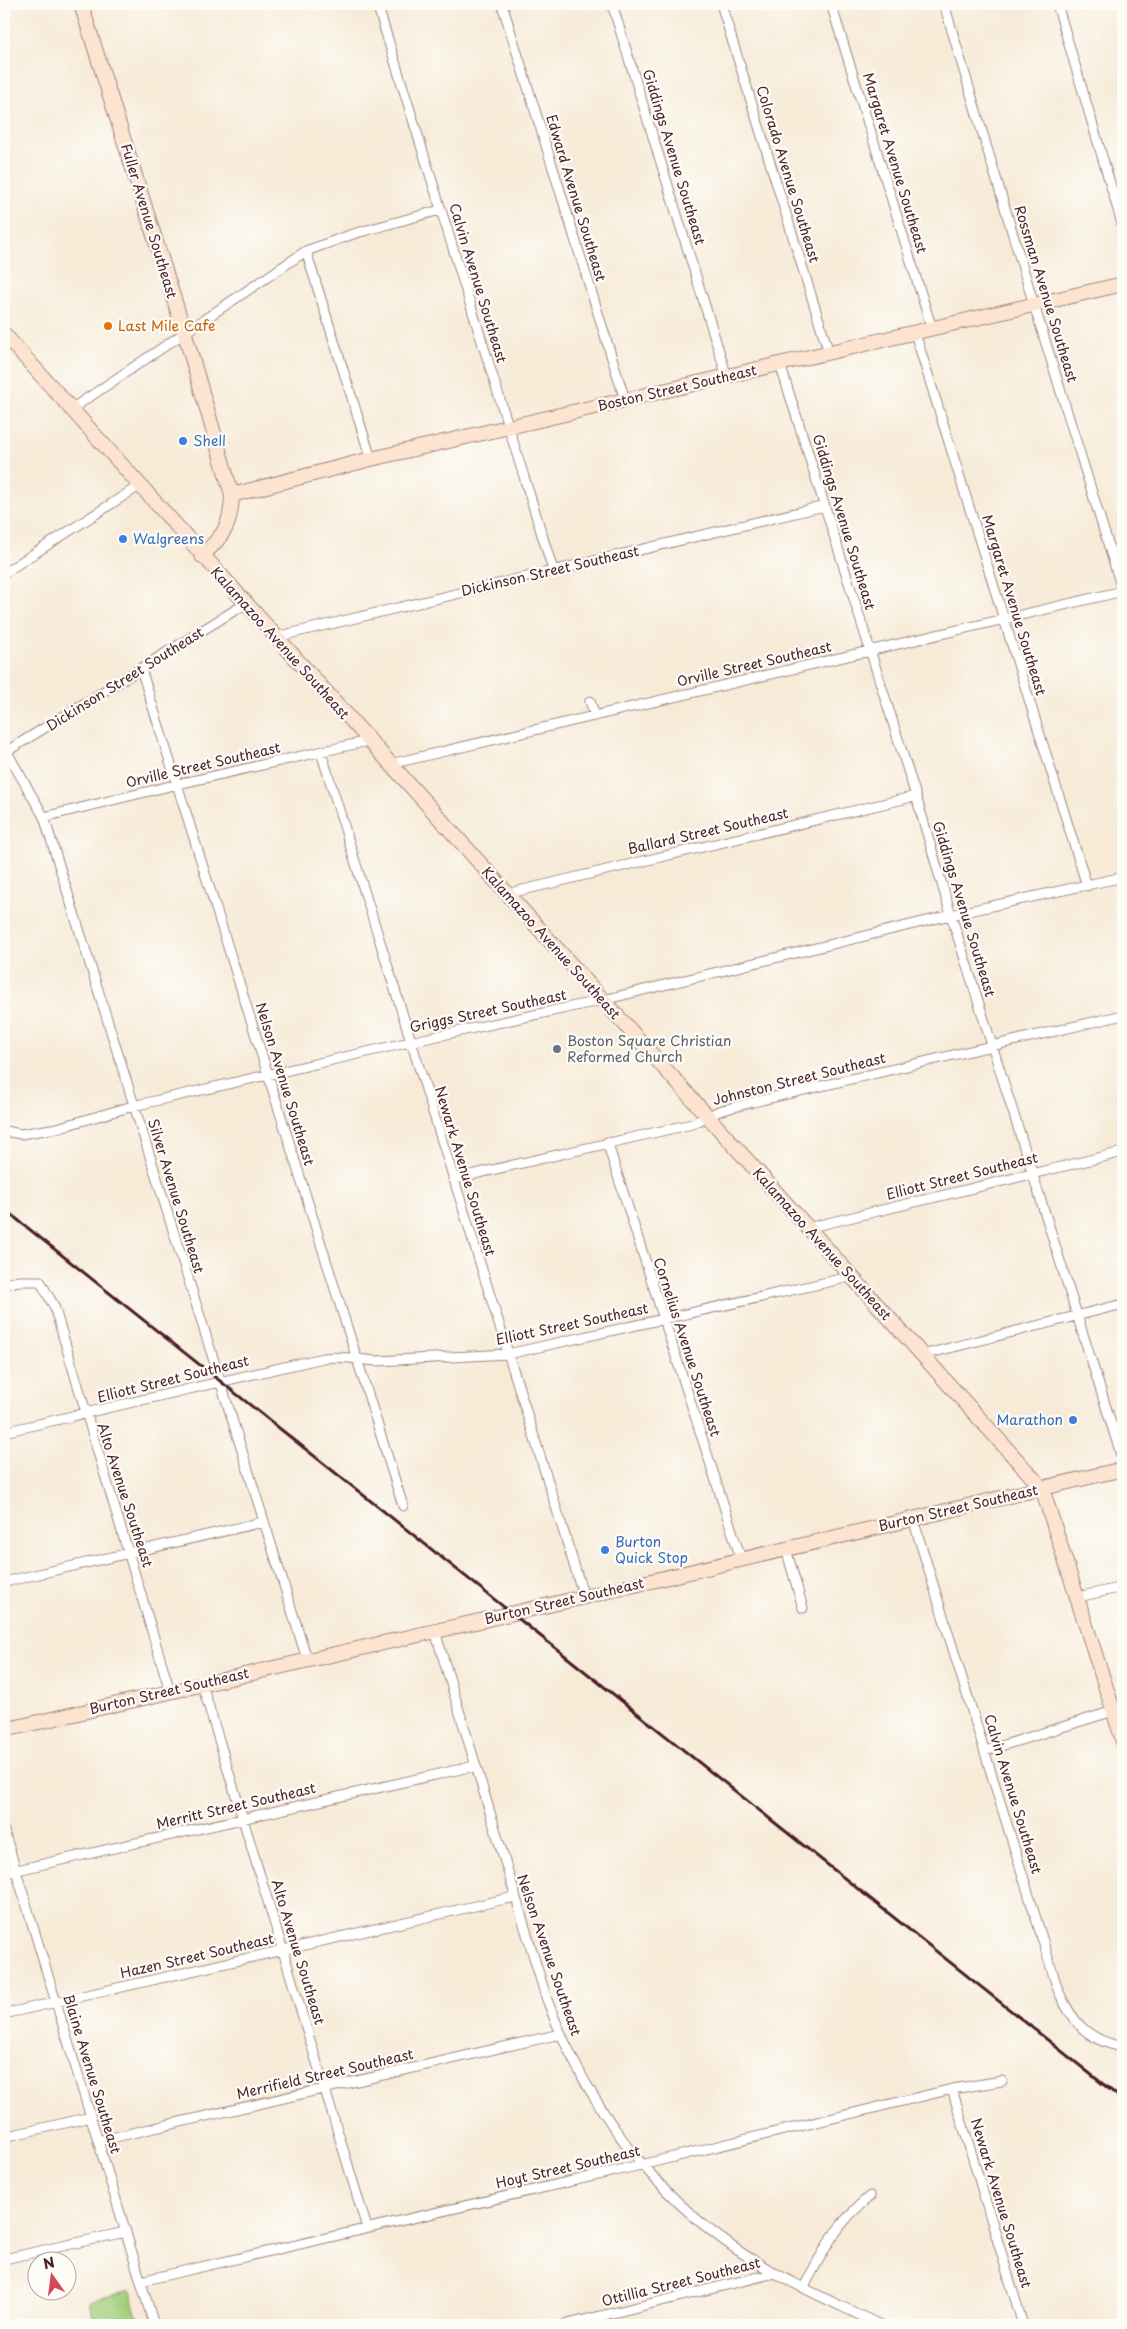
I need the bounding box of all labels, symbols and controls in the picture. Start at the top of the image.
street label: Giddings Avenue Southeast [638,66,711,248]
street label: Margaret Avenue Southeast [858,70,933,256]
street label: Colorado Avenue Southeast [752,83,826,265]
street label: Edward Avenue Southeast [541,112,612,284]
street label: Fuller Avenue Southeast [116,141,183,301]
street label: Calvin Avenue Southeast [444,200,513,366]
street label: Rossman Avenue Southeast [1010,203,1084,385]
place label: Last Mile Cafe [118,315,215,336]
marker: Last Mile Cafe [102,320,114,332]
street label: Boston Street Southeast [595,359,759,416]
place label: Shell [193,430,226,451]
street label: Giddings Avenue Southeast [808,431,881,613]
marker: Shell [177,435,189,447]
street label: Margaret Avenue Southeast [977,512,1052,698]
place label: Walgreens [133,528,204,549]
marker: Walgreens [117,533,129,545]
street label: Dickinson Street Southeast [459,540,641,601]
street label: Kalamazoo Avenue Southeast [206,562,355,724]
street label: Dickinson Street Southeast [42,621,208,736]
street label: Orville Street Southeast [675,635,834,692]
street label: Orville Street Southeast [124,736,283,793]
street label: Ballard Street Southeast [626,802,791,859]
street label: Giddings Avenue Southeast [928,818,1001,1000]
street label: Kalamazoo Avenue Southeast [477,862,626,1024]
street label: Griggs Street Southeast [408,984,569,1037]
street label: Nelson Avenue Southeast [251,1000,320,1168]
place label: Boston Square Christian Reformed Church [567,1030,731,1067]
marker: Boston Square Christian Reformed Church [551,1043,563,1055]
street label: Johnston Street Southeast [710,1047,888,1110]
street label: Newark Avenue Southeast [430,1083,501,1259]
street label: Silver Avenue Southeast [143,1116,210,1276]
street label: Elliott Street Southeast [884,1146,1040,1204]
street label: Kalamazoo Avenue Southeast [748,1163,897,1325]
street label: Cornelius Avenue Southeast [649,1255,726,1439]
street label: Elliott Street Southeast [494,1297,650,1350]
street label: Elliott Street Southeast [95,1349,251,1407]
place label: Marathon [996,1409,1063,1430]
marker: Marathon [1067,1414,1079,1426]
street label: Alto Avenue Southeast [92,1420,159,1570]
street label: Burton Street Southeast [876,1479,1040,1536]
place label: Burton Quick Stop [615,1531,688,1568]
marker: Burton Quick Stop [599,1544,611,1556]
street label: Burton Street Southeast [482,1572,646,1629]
street label: Burton Street Southeast [87,1662,251,1719]
street label: Calvin Avenue Southeast [979,1711,1048,1877]
street label: Merritt Street Southeast [154,1777,318,1834]
street label: Nelson Avenue Southeast [512,1871,587,2039]
street label: Alto Avenue Southeast [266,1877,331,2028]
street label: Hazen Street Southeast [118,1928,276,1983]
street label: Blaine Avenue Southeast [58,1992,127,2156]
street label: Merrifield Street Southeast [234,2043,416,2104]
street label: Newark Avenue Southeast [966,2115,1037,2291]
street label: Hoyt Street Southeast [494,2140,642,2193]
text: N [41,2251,57,2274]
north arrow [28,2252,78,2302]
street label: Ottillia Street Southeast [599,2252,763,2311]

